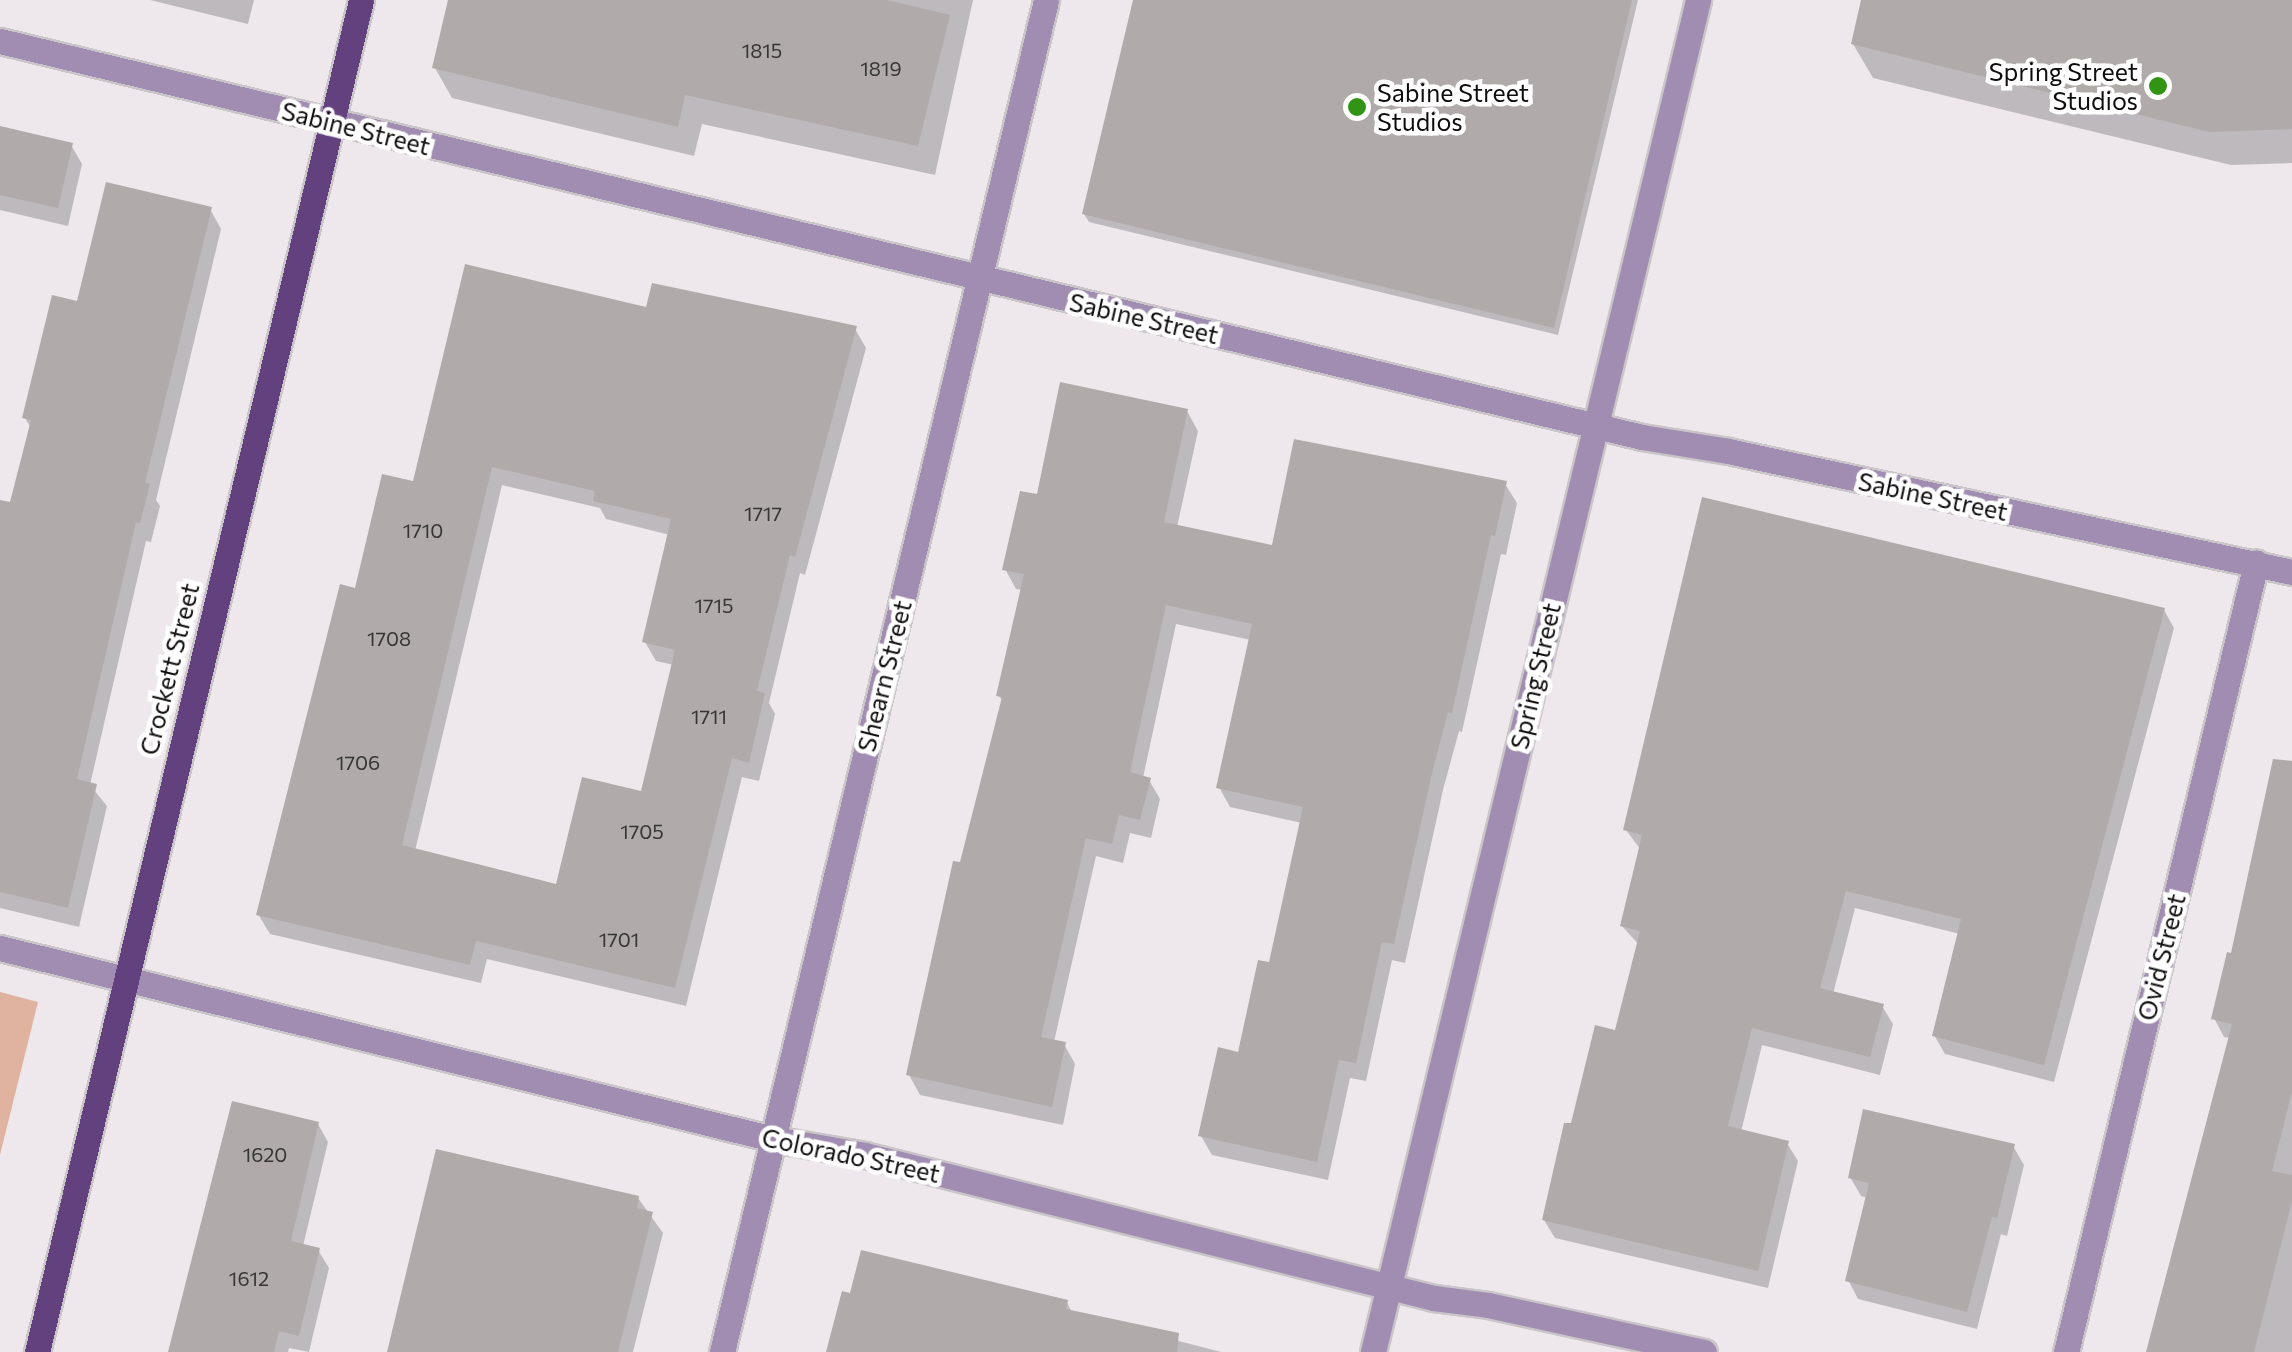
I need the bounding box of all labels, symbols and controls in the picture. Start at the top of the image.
house number: 1815 [742,38,782,62]
house number: 1819 [860,56,902,80]
place label: Spring Street Studios [1989,57,2138,116]
marker: Spring Street Studios [2147,75,2169,97]
place label: Sabine Street Studios [1377,78,1529,137]
street label: Sabine Street [279,95,433,161]
marker: Sabine Street Studios [1346,96,1368,118]
street label: Sabine Street [1067,286,1221,350]
street label: Sabine Street [1856,466,2010,526]
house number: 1717 [744,501,782,525]
house number: 1710 [403,518,443,542]
street label: Crockett Street [133,580,205,758]
house number: 1715 [694,593,734,617]
street label: Shearn Street [851,597,917,755]
street label: Spring Street [1504,600,1566,752]
house number: 1708 [367,626,411,650]
house number: 1711 [691,704,727,728]
house number: 1706 [336,750,380,774]
house number: 1705 [620,819,664,843]
street label: Ovid Street [2131,891,2191,1023]
house number: 1701 [599,927,639,951]
street label: Colorado Street [759,1122,943,1188]
house number: 1620 [243,1142,287,1166]
house number: 1612 [229,1266,269,1290]

